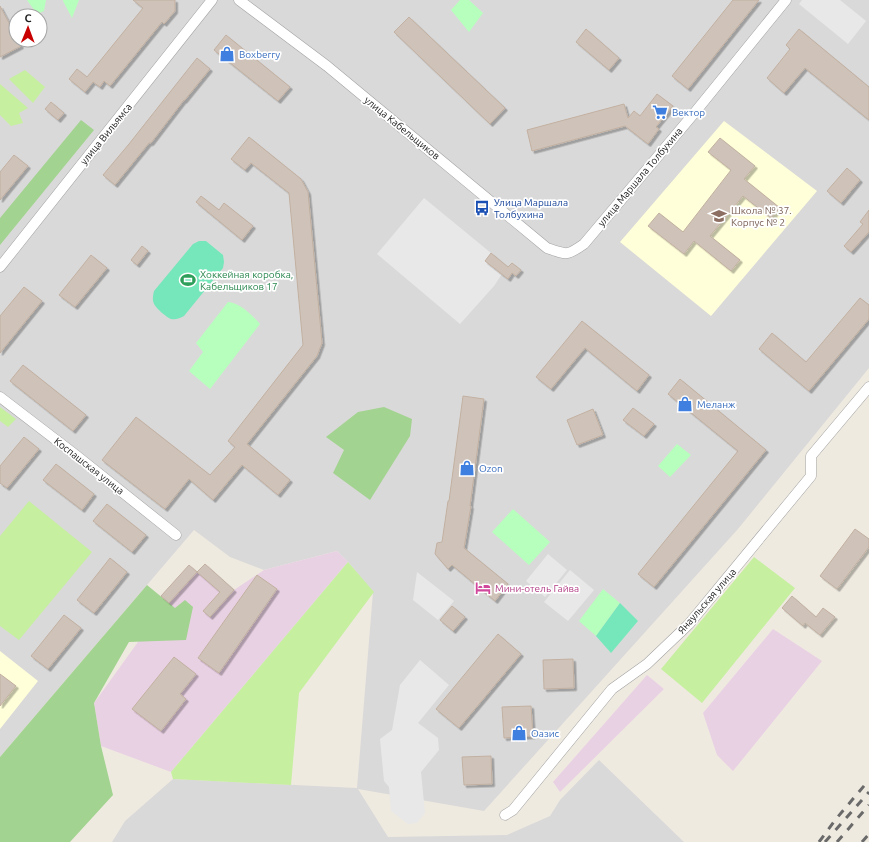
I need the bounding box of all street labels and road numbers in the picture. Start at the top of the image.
street label: улица Кабельщиков [362,94,442,162]
street label: улица Вильямса [78,101,134,167]
street label: улица Маршала Толбухина [595,125,685,229]
street label: Коспашская улица [52,435,126,497]
street label: Янаульская улица [676,566,738,636]

